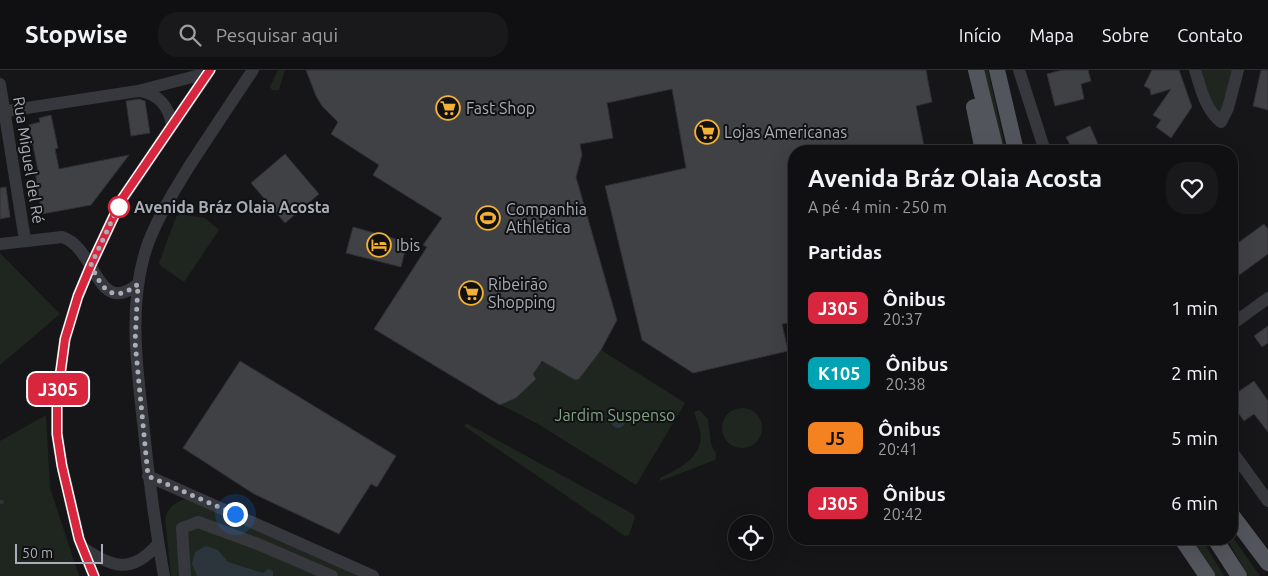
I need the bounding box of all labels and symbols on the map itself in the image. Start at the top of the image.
street label: Rua Miguel del Ré [10,95,48,225]
supermarket icon: Fast Shop [435,95,461,121]
place label: Fast Shop [466,99,535,117]
supermarket icon: Lojas Americanas [694,119,720,145]
place label: Lojas Americanas [724,123,847,141]
marker: Avenida Bráz Olaia Acosta [108,196,130,218]
place label: Avenida Bráz Olaia Acosta [134,198,330,216]
place label: Companhia Athletica [506,200,587,236]
sports icon: Companhia Athletica [475,205,501,231]
hotel icon: Ibis [366,232,392,258]
place label: Ibis [396,236,420,254]
place label: Ribeirão Shopping [488,275,556,311]
supermarket icon: Ribeirão Shopping [458,280,484,306]
line badge: J305 [23,373,93,405]
park label: Jardim Suspenso [555,406,675,424]
your location [223,502,248,527]
scale bar [15,541,102,564]

